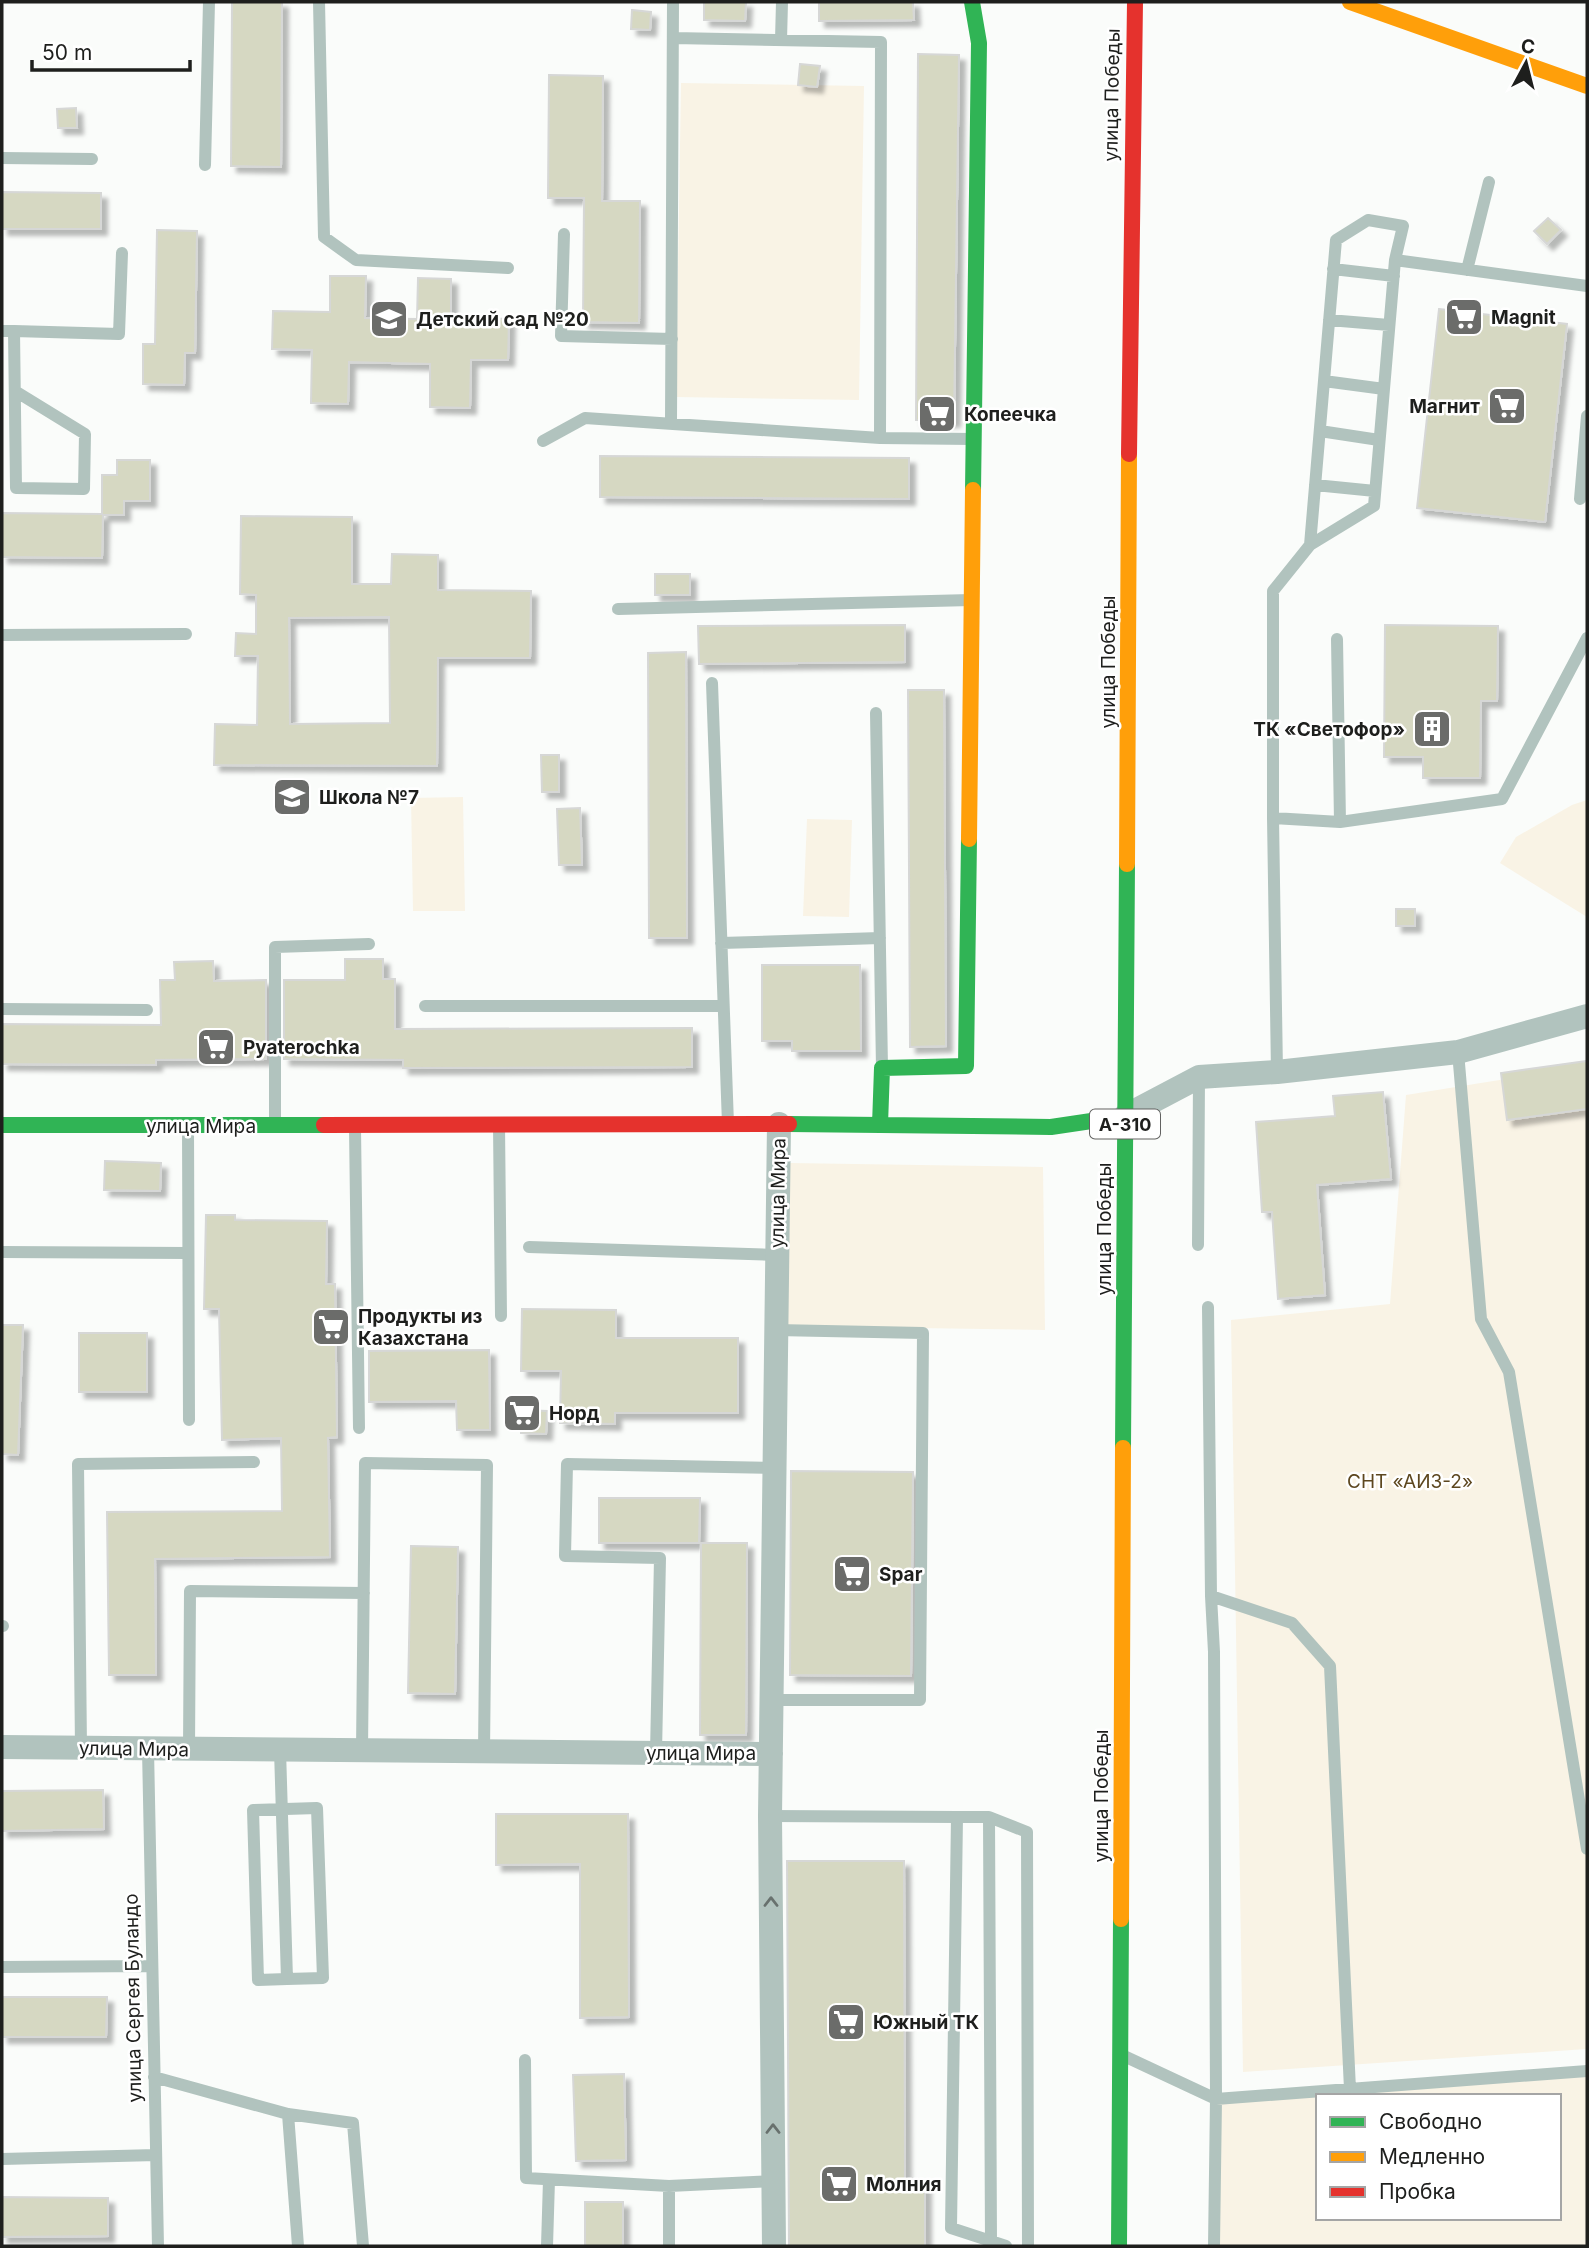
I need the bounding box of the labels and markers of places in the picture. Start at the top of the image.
supermarket icon: Magnit [1443,296,1485,338]
school or university icon: Детский сад №20 [368,298,410,340]
place label: Magnit [1491,306,1556,329]
place label: Детский сад №20 [416,308,589,331]
supermarket icon: Магнит [1486,385,1528,427]
supermarket icon: Копеечка [916,393,958,435]
place label: Магнит [1409,395,1480,418]
place label: Копеечка [964,403,1057,426]
building icon: ТК «Светофор» [1411,708,1453,750]
place label: ТК «Светофор» [1253,718,1405,741]
school or university icon: Школа №7 [271,776,313,818]
place label: Школа №7 [319,786,419,809]
supermarket icon: Pyaterochka [195,1026,237,1068]
place label: Pyaterochka [243,1036,360,1059]
place label: Продукты из Казахстана [358,1305,483,1350]
supermarket icon: Продукты из Казахстана [310,1306,352,1348]
supermarket icon: Норд [501,1392,543,1434]
place label: Норд [549,1402,600,1425]
supermarket icon: Spar [831,1553,873,1595]
place label: Spar [879,1563,923,1586]
supermarket icon: Южный ТК [825,2001,867,2043]
place label: Южный ТК [873,2011,979,2034]
supermarket icon: Молния [818,2163,860,2205]
place label: Молния [866,2173,941,2196]

